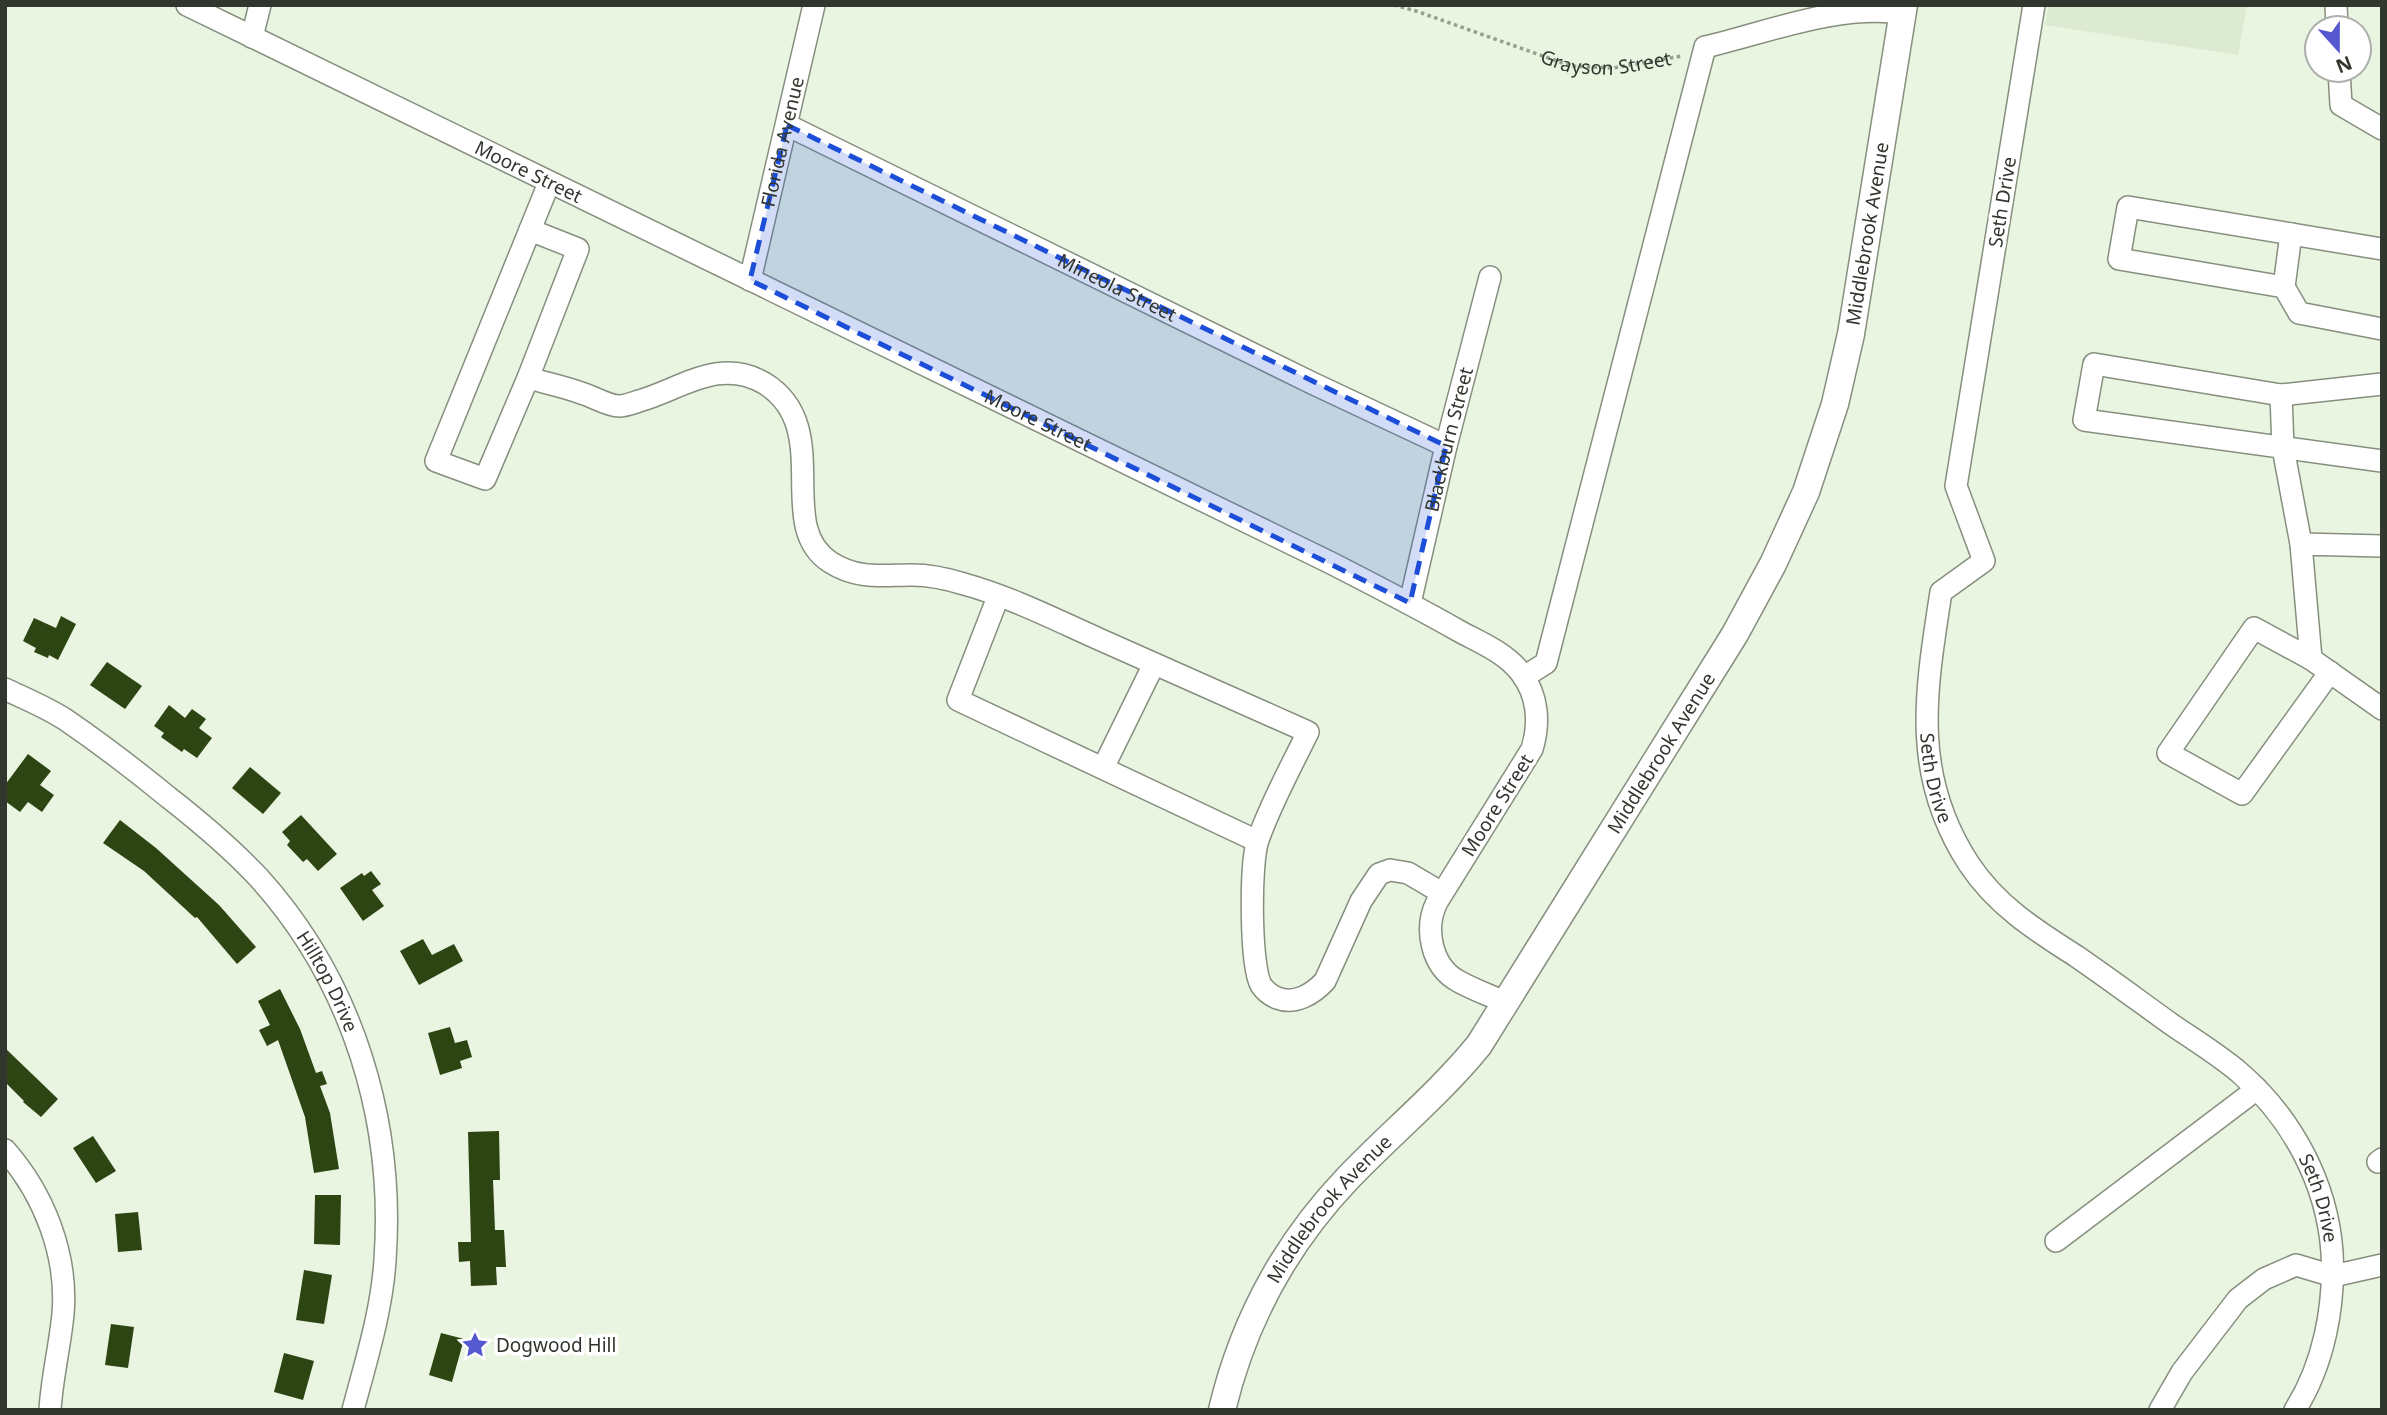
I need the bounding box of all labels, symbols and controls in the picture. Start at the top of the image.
north arrow [2303,14,2373,84]
street label: Grayson Street [1537,43,1673,81]
text: N [2332,50,2356,80]
street label: Florida Avenue [754,74,810,209]
street label: Moore Street [471,134,587,209]
street label: Middlebrook Avenue [1840,140,1895,327]
street label: Seth Drive [1982,155,2022,249]
street label: Mineola Street [1053,247,1181,328]
street label: Blackburn Street [1418,364,1479,514]
street label: Moore Street [980,383,1096,457]
street label: Middlebrook Avenue [1601,667,1721,838]
street label: Seth Drive [1914,732,1959,827]
street label: Moore Street [1455,749,1539,861]
street label: Hilltop Drive [291,926,364,1036]
street label: Middlebrook Avenue [1261,1129,1397,1288]
street label: Seth Drive [2293,1149,2344,1244]
place icon: Dogwood Hill [460,1330,490,1360]
place label: Dogwood Hill [496,1332,616,1358]

